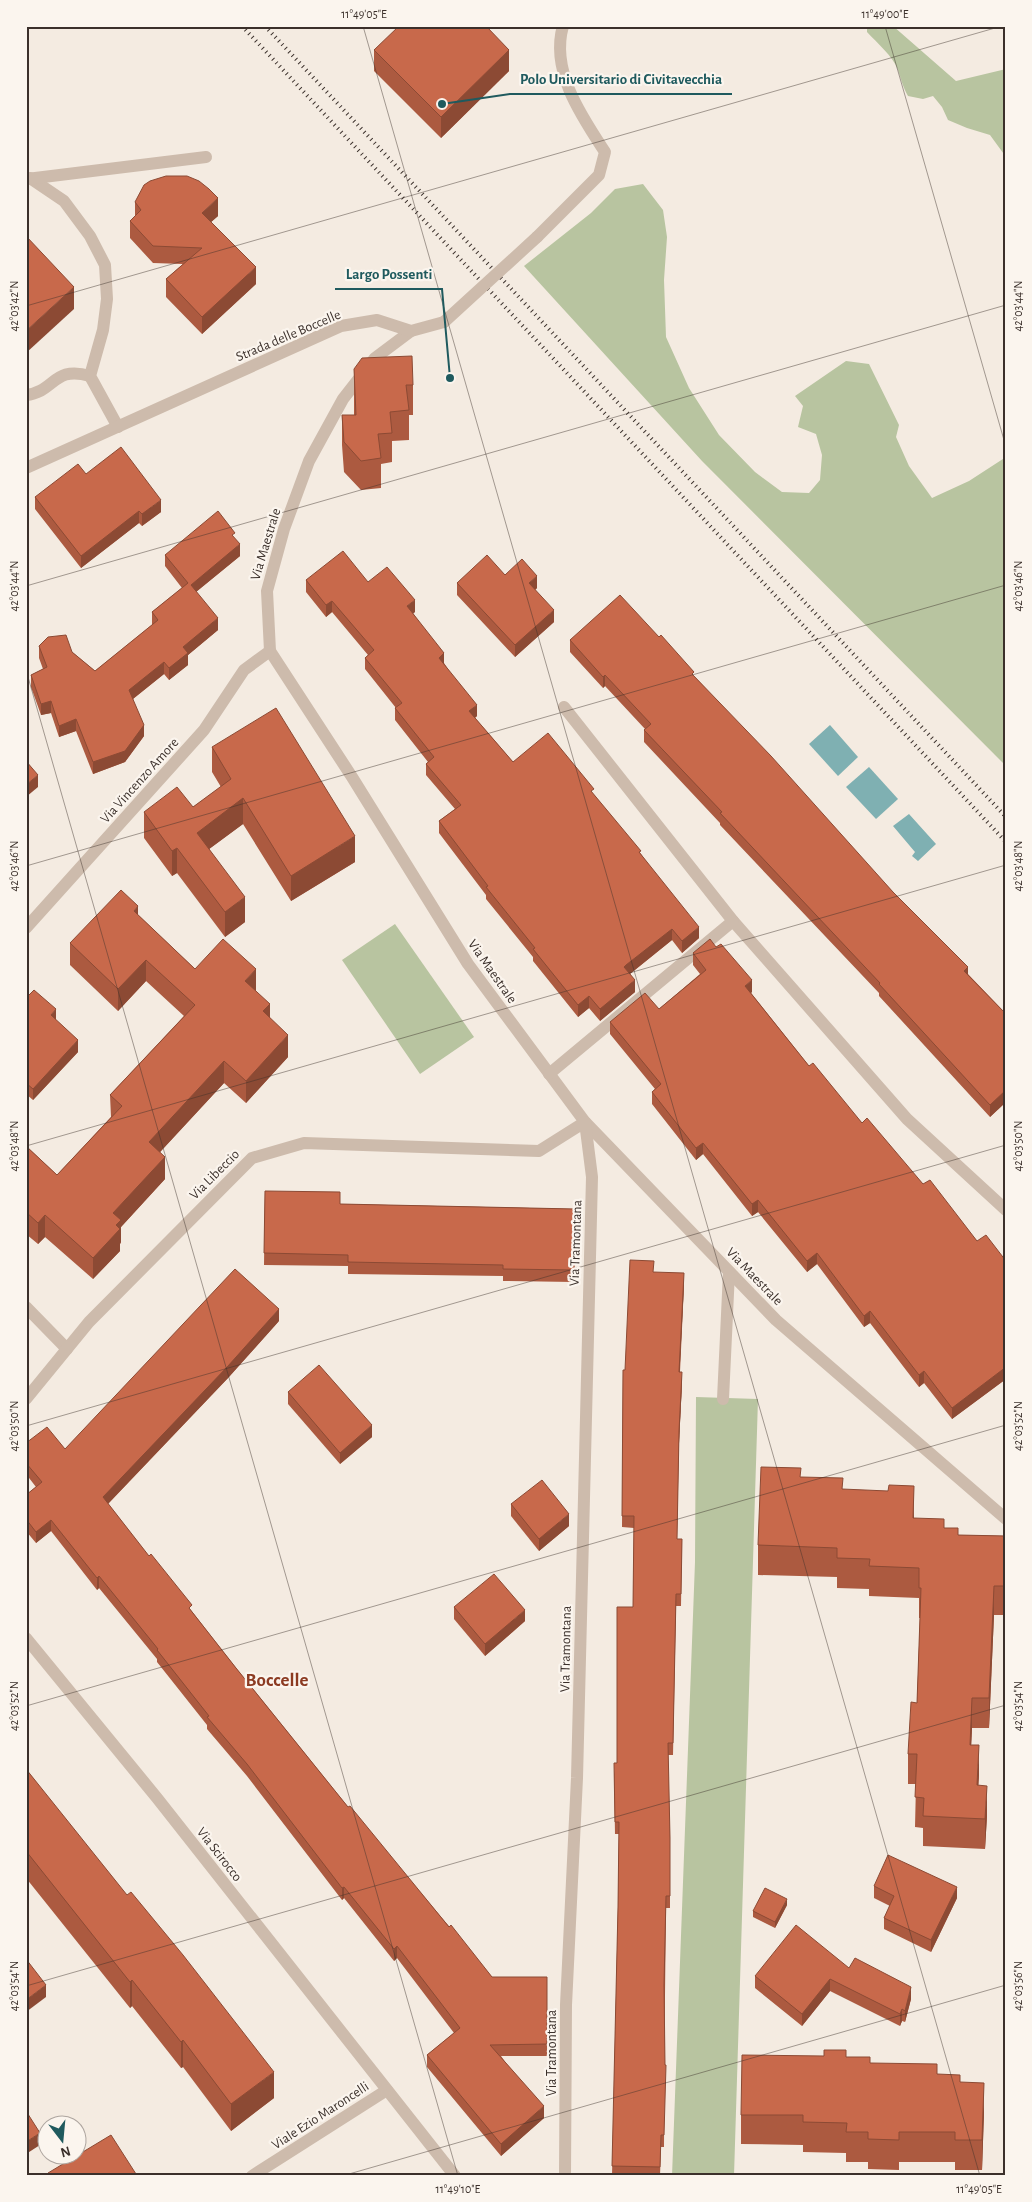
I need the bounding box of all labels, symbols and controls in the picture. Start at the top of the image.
text: 11°49'05"E [341,8,387,20]
text: 11°49'00"E [862,8,909,20]
callout: Polo Universitario di Civitavecchia [510,64,732,94]
text: Polo Universitario di Civitavecchia [520,72,722,87]
callout: Largo Possenti [335,259,442,289]
text: Largo Possenti [346,267,432,282]
text: 42°03'44"N [1012,280,1024,332]
text: 42°03'42"N [8,281,20,331]
street label: Strada delle Boccelle [234,308,343,364]
street label: Via Maestrale [248,507,284,582]
text: 42°03'44"N [8,560,20,612]
text: 42°03'46"N [1012,561,1024,612]
street label: Via Vincenzo Amore [98,735,181,826]
text: 42°03'48"N [1012,840,1024,892]
text: 42°03'46"N [8,841,20,892]
street label: Via Maestrale [465,937,519,1006]
text: 42°03'48"N [8,1120,20,1172]
text: 42°03'50"N [1012,1121,1024,1171]
street label: Via Libeccio [187,1147,242,1202]
street label: Via Tramontana [567,1199,585,1286]
street label: Via Maestrale [723,1245,785,1308]
text: 42°03'50"N [8,1401,20,1451]
text: 42°03'52"N [1012,1401,1024,1451]
street label: Via Tramontana [558,1605,574,1692]
district label: Boccelle [246,1671,308,1690]
text: 42°03'52"N [8,1681,20,1731]
text: 42°03'54"N [1012,1681,1024,1731]
street label: Via Scirocco [194,1825,245,1884]
text: 42°03'54"N [8,1961,20,2011]
text: 42°03'56"N [1012,1961,1024,2011]
street label: Via Tramontana [545,2009,559,2096]
street label: Viale Ezio Maroncelli [269,2079,372,2152]
north arrow [38,2114,88,2164]
text: N [59,2143,72,2160]
text: 11°49'10"E [436,2183,481,2195]
text: 11°49'05"E [956,2183,1002,2195]

